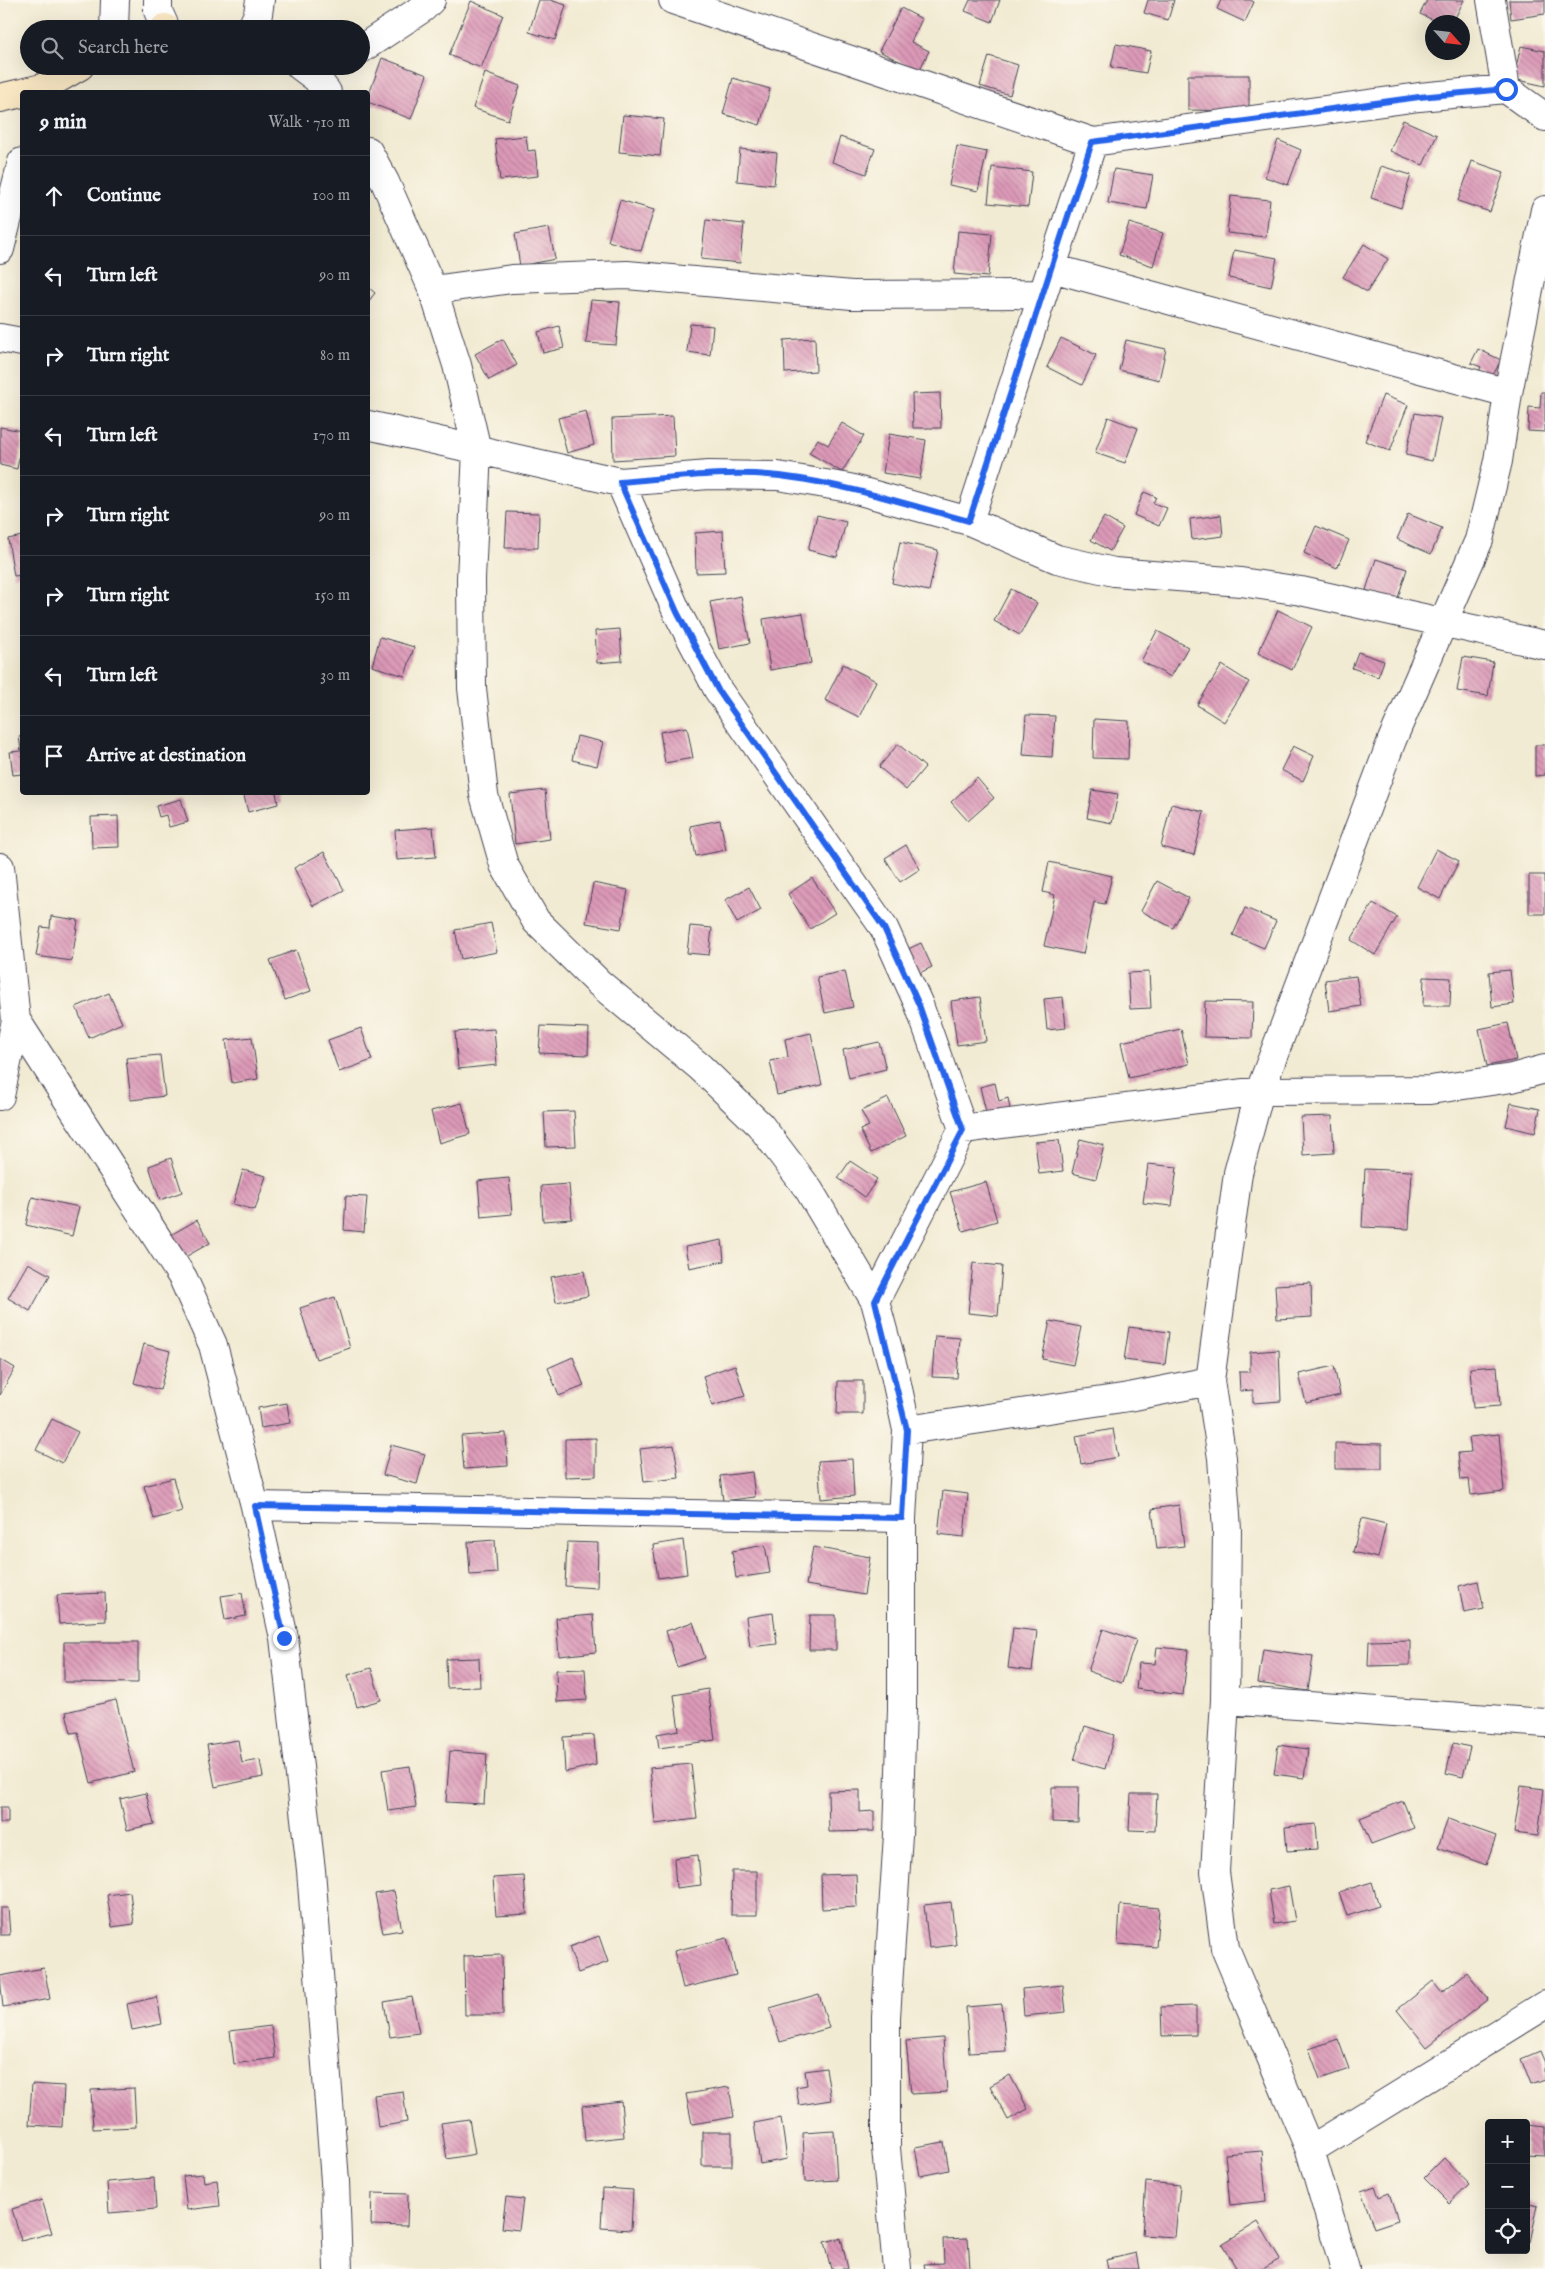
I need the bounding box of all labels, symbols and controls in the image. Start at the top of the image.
north arrow [1425,15,1470,60]
search box [20,20,370,75]
icon: search [38,34,66,62]
text: Search here [78,36,169,60]
route start [1495,78,1518,101]
text: 9 min [40,109,87,136]
text: Walk · 710 m [268,113,350,133]
icon: ahead [40,182,68,210]
text: Continue [87,184,161,208]
text: 100 m [313,186,350,206]
icon: left [40,262,68,290]
text: Turn left [87,264,158,288]
text: 90 m [319,266,350,286]
icon: right [40,342,68,370]
text: Turn right [87,344,169,368]
text: 80 m [320,346,350,366]
icon: left [40,422,68,450]
text: Turn left [87,424,158,448]
text: 170 m [313,426,350,446]
icon: right [40,502,68,530]
text: Turn right [87,504,169,528]
text: 90 m [319,506,350,526]
icon: right [40,582,68,610]
text: Turn right [87,584,169,608]
text: 150 m [315,586,350,606]
icon: left [40,662,68,690]
text: Turn left [87,664,158,688]
text: 30 m [320,666,350,686]
icon: arrive [40,742,68,770]
text: Arrive at destination [87,744,246,768]
route end [273,1627,296,1650]
map controls [1485,2119,1530,2254]
button: + [1485,2119,1530,2164]
button: − [1485,2164,1530,2209]
button: locate [1485,2209,1530,2254]

